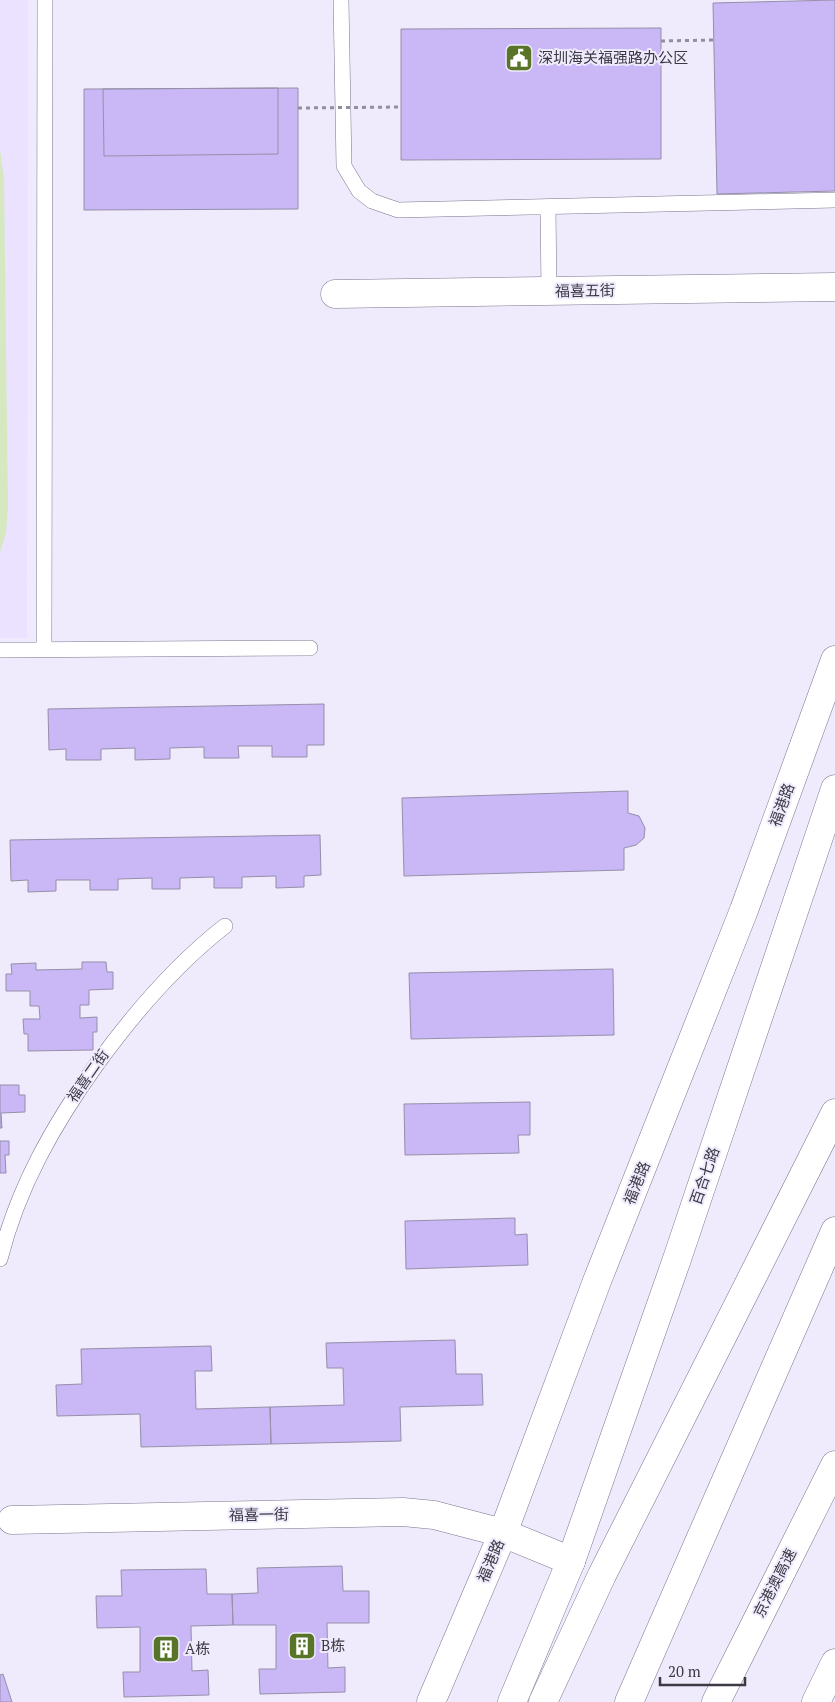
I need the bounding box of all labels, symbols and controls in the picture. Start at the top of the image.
public building icon: 深圳海关福强路办公区 [504,43,534,73]
place label: 深圳海关福强路办公区 [538,47,688,67]
street label: 福喜五街 [555,279,615,301]
street label: 福港路 [764,780,798,829]
street label: 福喜二街 [62,1045,113,1106]
street label: 百合七路 [685,1144,723,1207]
street label: 福港路 [618,1158,654,1207]
street label: 福喜一街 [229,1503,289,1525]
street label: 福港路 [472,1536,508,1585]
street label: 京港澳高速 [748,1545,800,1621]
building icon: B栋 [287,1631,317,1661]
building icon: A栋 [151,1634,181,1664]
place label: B栋 [321,1635,345,1655]
place label: A栋 [185,1638,210,1658]
scale bar [660,1654,745,1686]
text: 20 m [668,1661,701,1681]

